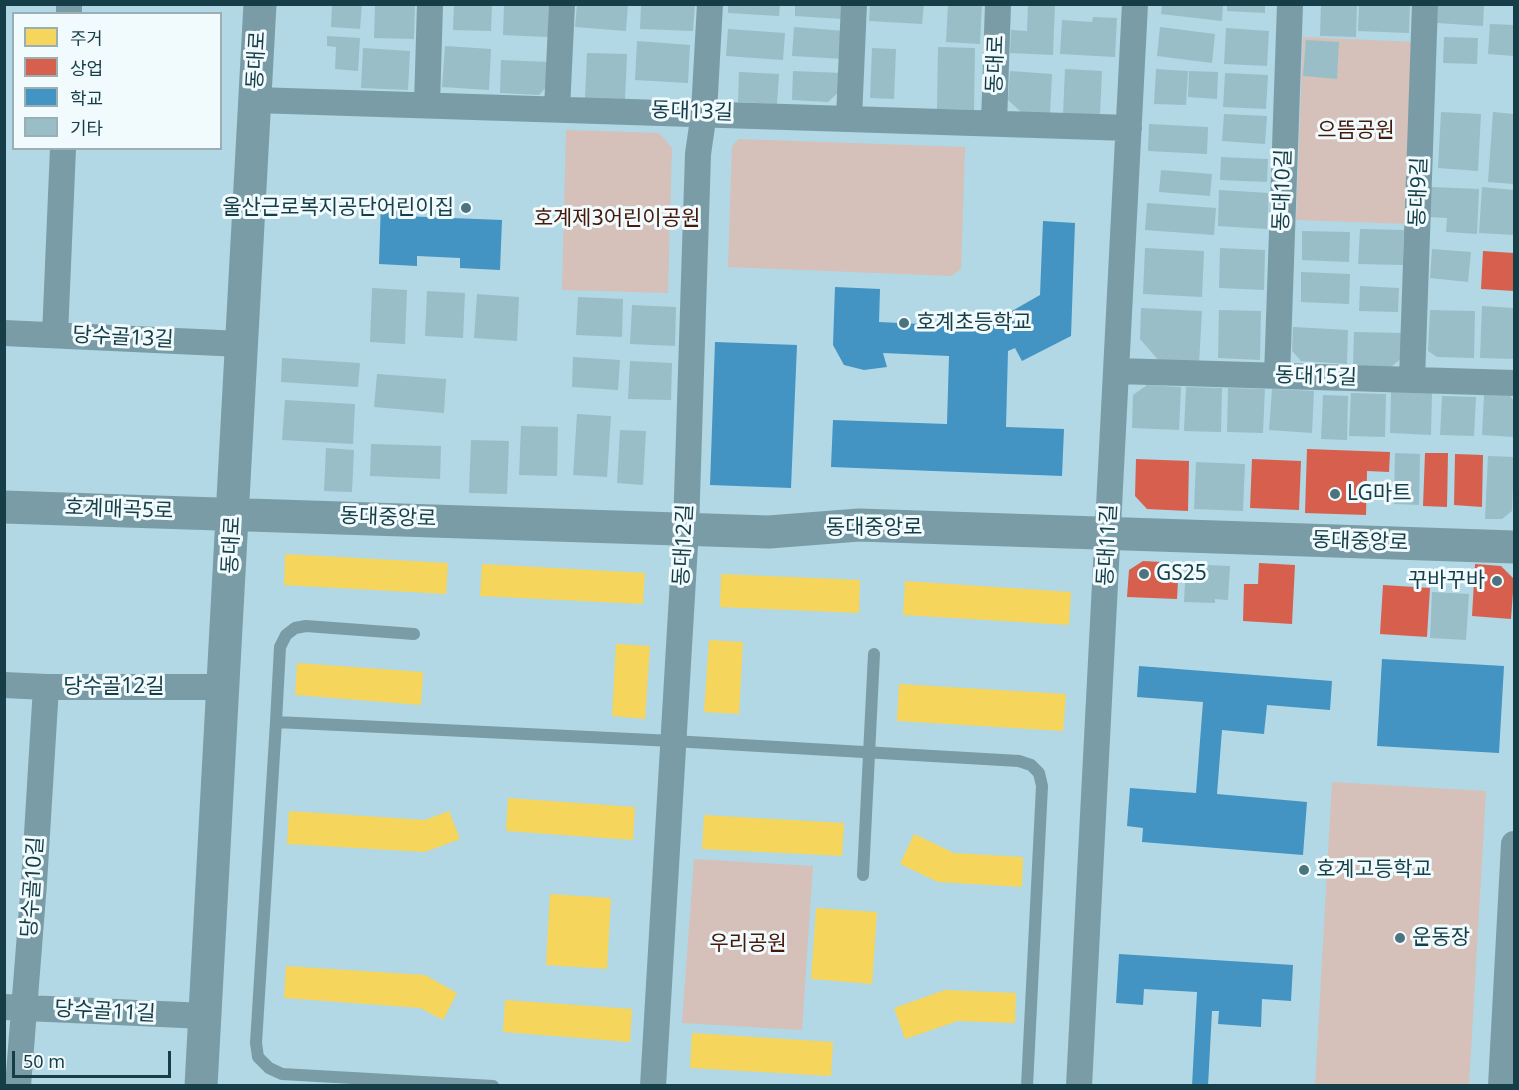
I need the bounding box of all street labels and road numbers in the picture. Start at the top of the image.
street label: 동대로 [243,30,271,90]
street label: 동대로 [982,35,1010,93]
street label: 동대13길 [651,98,733,126]
street label: 동대10길 [1269,149,1297,231]
street label: 동대9길 [1405,157,1433,227]
street label: 당수골13길 [72,323,174,353]
street label: 동대15길 [1275,363,1357,391]
street label: 호계매곡5로 [64,496,174,524]
street label: 동대12길 [669,503,699,587]
street label: 동대11길 [1093,503,1123,587]
street label: 동대중앙로 [339,504,437,532]
street label: 동대로 [218,515,246,575]
street label: 동대중앙로 [826,515,922,541]
street label: 동대중앙로 [1311,528,1409,556]
street label: 당수골12길 [63,674,165,700]
street label: 당수골10길 [17,836,49,938]
street label: 당수골11길 [54,997,156,1027]

